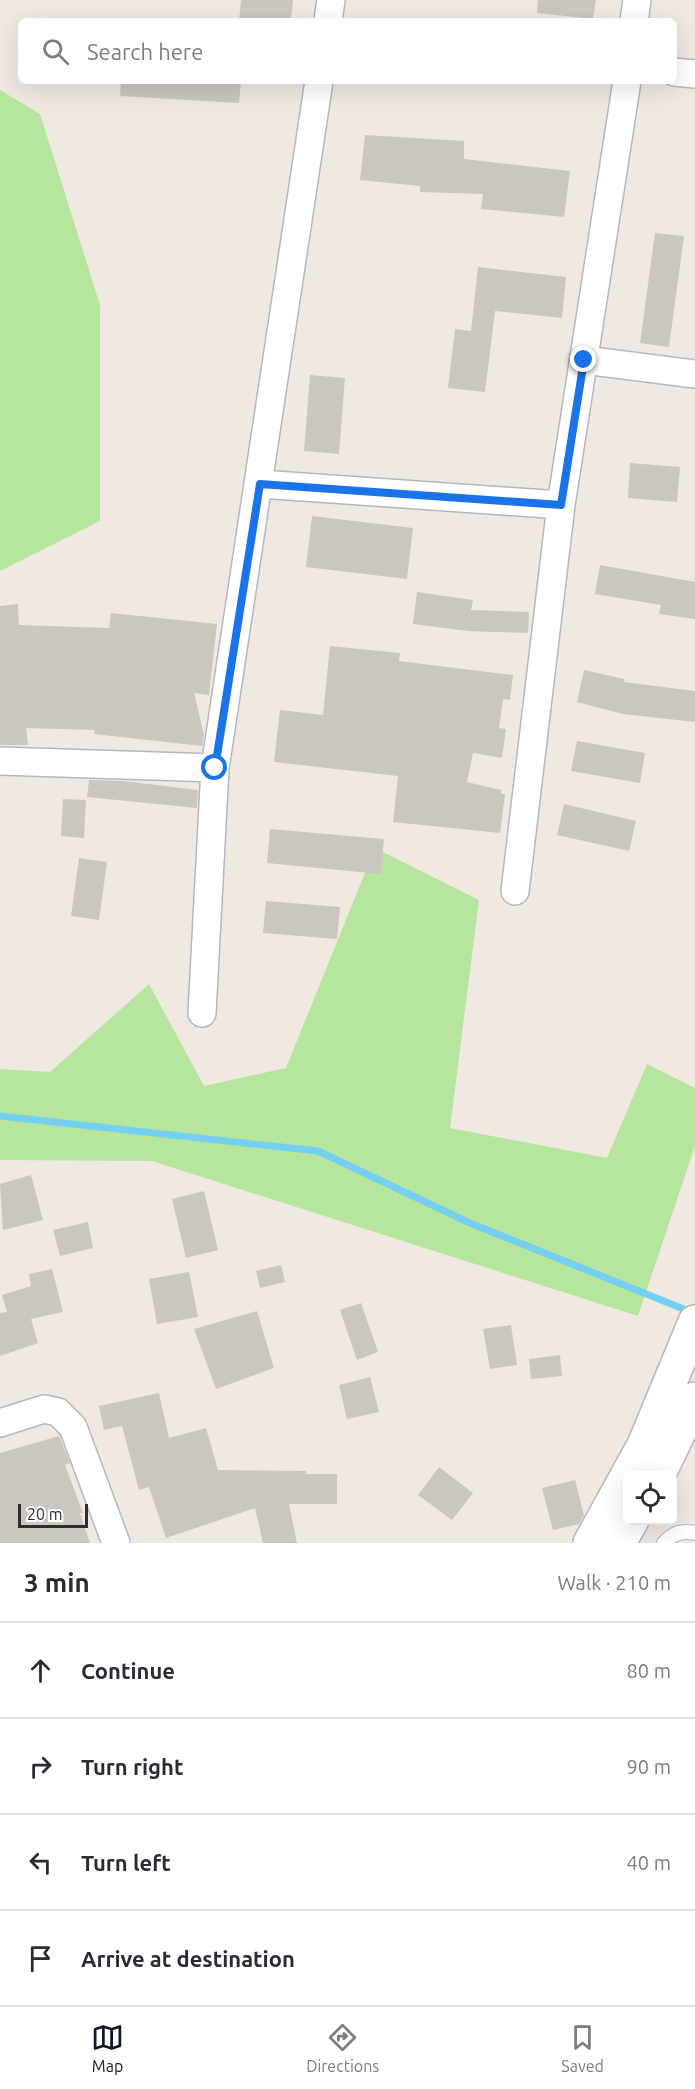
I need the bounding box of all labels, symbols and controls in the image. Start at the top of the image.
search box [18,18,677,84]
icon: search [39,35,72,68]
text: Search here [87,39,203,64]
route end [570,346,596,372]
route start [201,754,227,780]
map controls [623,1471,677,1525]
button: locate [623,1471,677,1525]
scale bar [18,1501,88,1528]
text: 20 m [27,1505,63,1523]
text: 3 min [24,1568,90,1597]
text: Walk · 210 m [558,1571,671,1594]
icon: ahead [24,1654,57,1687]
text: Continue [81,1658,175,1683]
text: 80 m [627,1659,671,1682]
icon: right [24,1750,57,1783]
text: Turn right [81,1754,183,1779]
text: 90 m [627,1755,671,1778]
icon: left [24,1846,57,1879]
text: Turn left [81,1850,171,1875]
text: 40 m [627,1851,671,1874]
icon: arrive [24,1942,57,1975]
text: Arrive at destination [81,1946,295,1971]
tab: Map [91,2021,124,2075]
tab: Directions [306,2021,379,2075]
tab: Saved [561,2021,604,2075]

